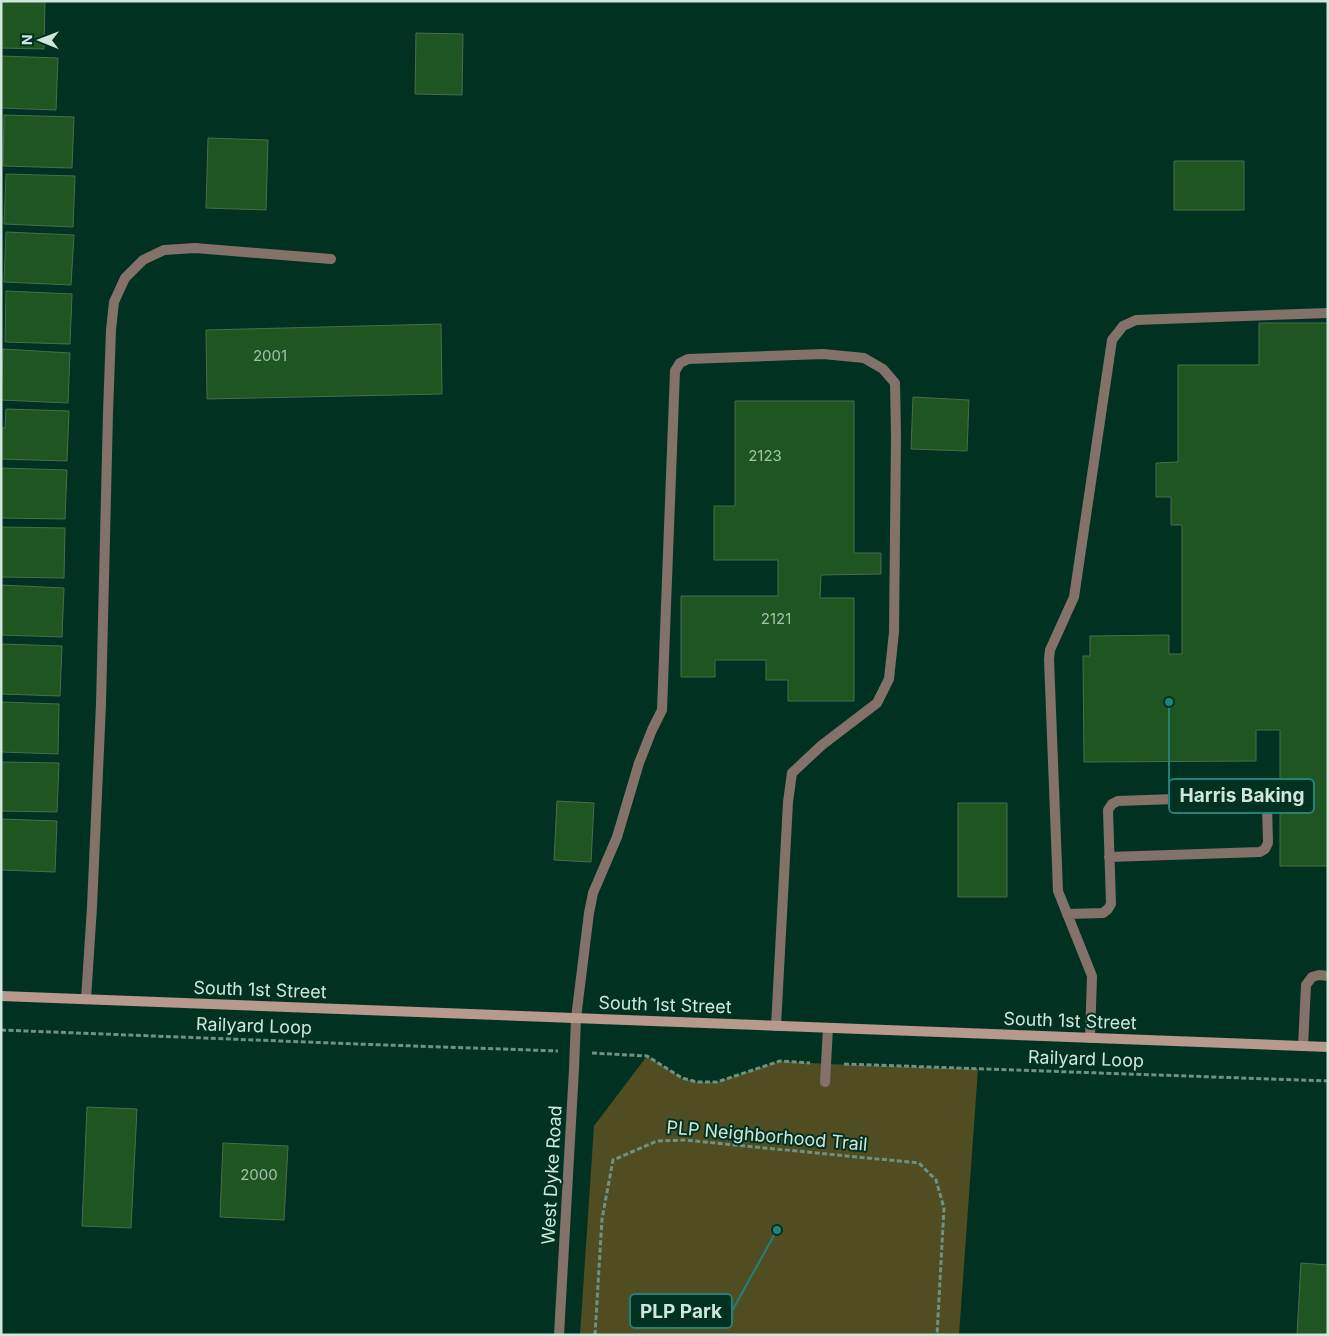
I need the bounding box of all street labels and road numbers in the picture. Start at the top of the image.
street label: South 1st Street [193,977,327,1002]
street label: South 1st Street [598,992,732,1017]
street label: South 1st Street [1003,1008,1137,1033]
street label: Railyard Loop [196,1013,312,1038]
street label: Railyard Loop [1028,1046,1144,1071]
street label: West Dyke Road [537,1105,566,1245]
street label: PLP Neighborhood Trail [666,1116,868,1155]

